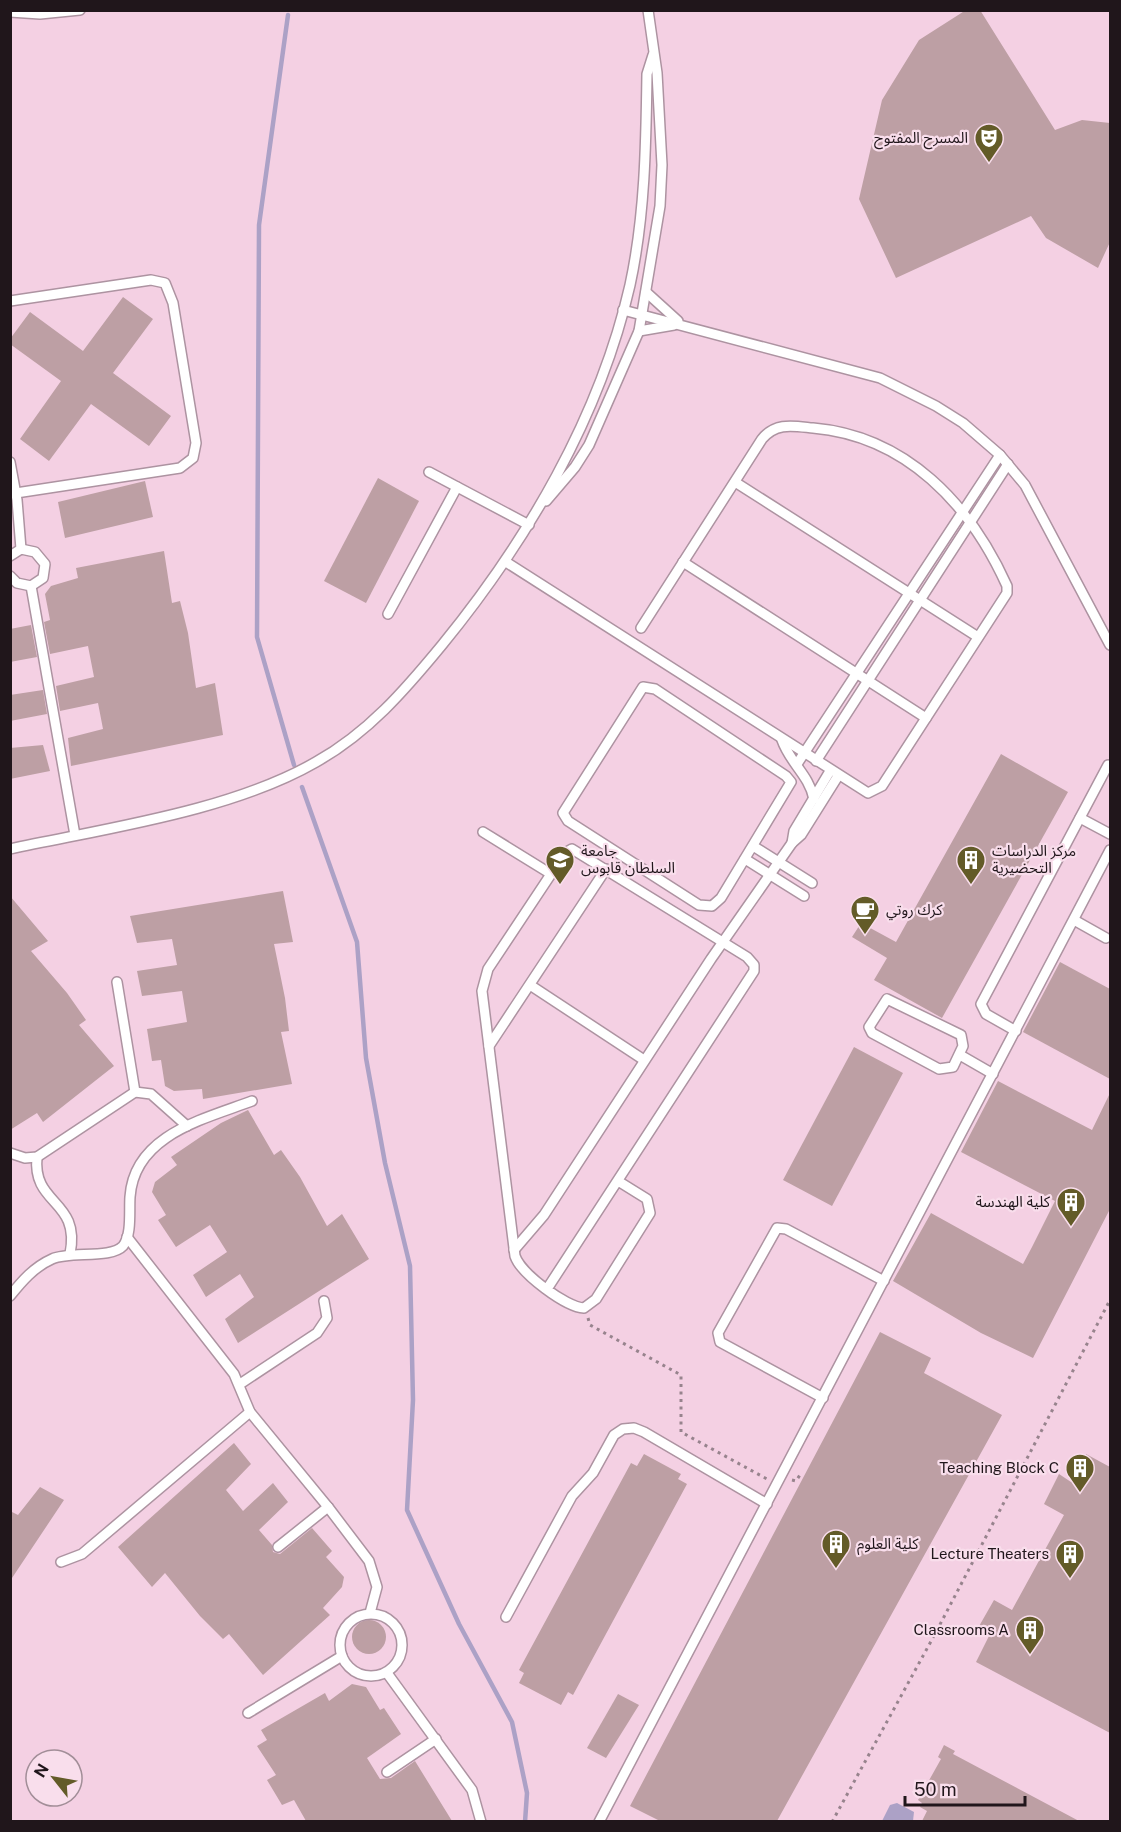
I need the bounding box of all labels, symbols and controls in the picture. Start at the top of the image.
theatre icon: المسرح المفتوح [973,122,1005,164]
place label: المسرح المفتوح [874,129,968,150]
place label: جامعة السلطان قابوس [581,842,675,877]
place label: مركز الدراسات التحضيرية [992,842,1076,877]
school or university icon: جامعة السلطان قابوس [544,844,576,886]
building icon: مركز الدراسات التحضيرية [955,844,987,886]
cafe icon: كرك روتي [849,894,881,936]
place label: كرك روتي [886,901,943,921]
building icon: كلية الهندسة [1055,1186,1087,1228]
place label: كلية الهندسة [976,1193,1051,1211]
building icon: Teaching Block C [1064,1452,1096,1494]
place label: Teaching Block C [939,1459,1059,1476]
building icon: كلية العلوم [820,1528,852,1570]
place label: كلية العلوم [857,1535,919,1555]
building icon: Lecture Theaters [1054,1538,1086,1580]
place label: Lecture Theaters [931,1545,1049,1562]
building icon: Classrooms A [1014,1614,1046,1656]
place label: Classrooms A [913,1621,1009,1638]
north arrow [24,1748,84,1808]
text: N [30,1760,53,1781]
scale bar [905,1769,1025,1807]
text: 50 m [914,1779,957,1800]

